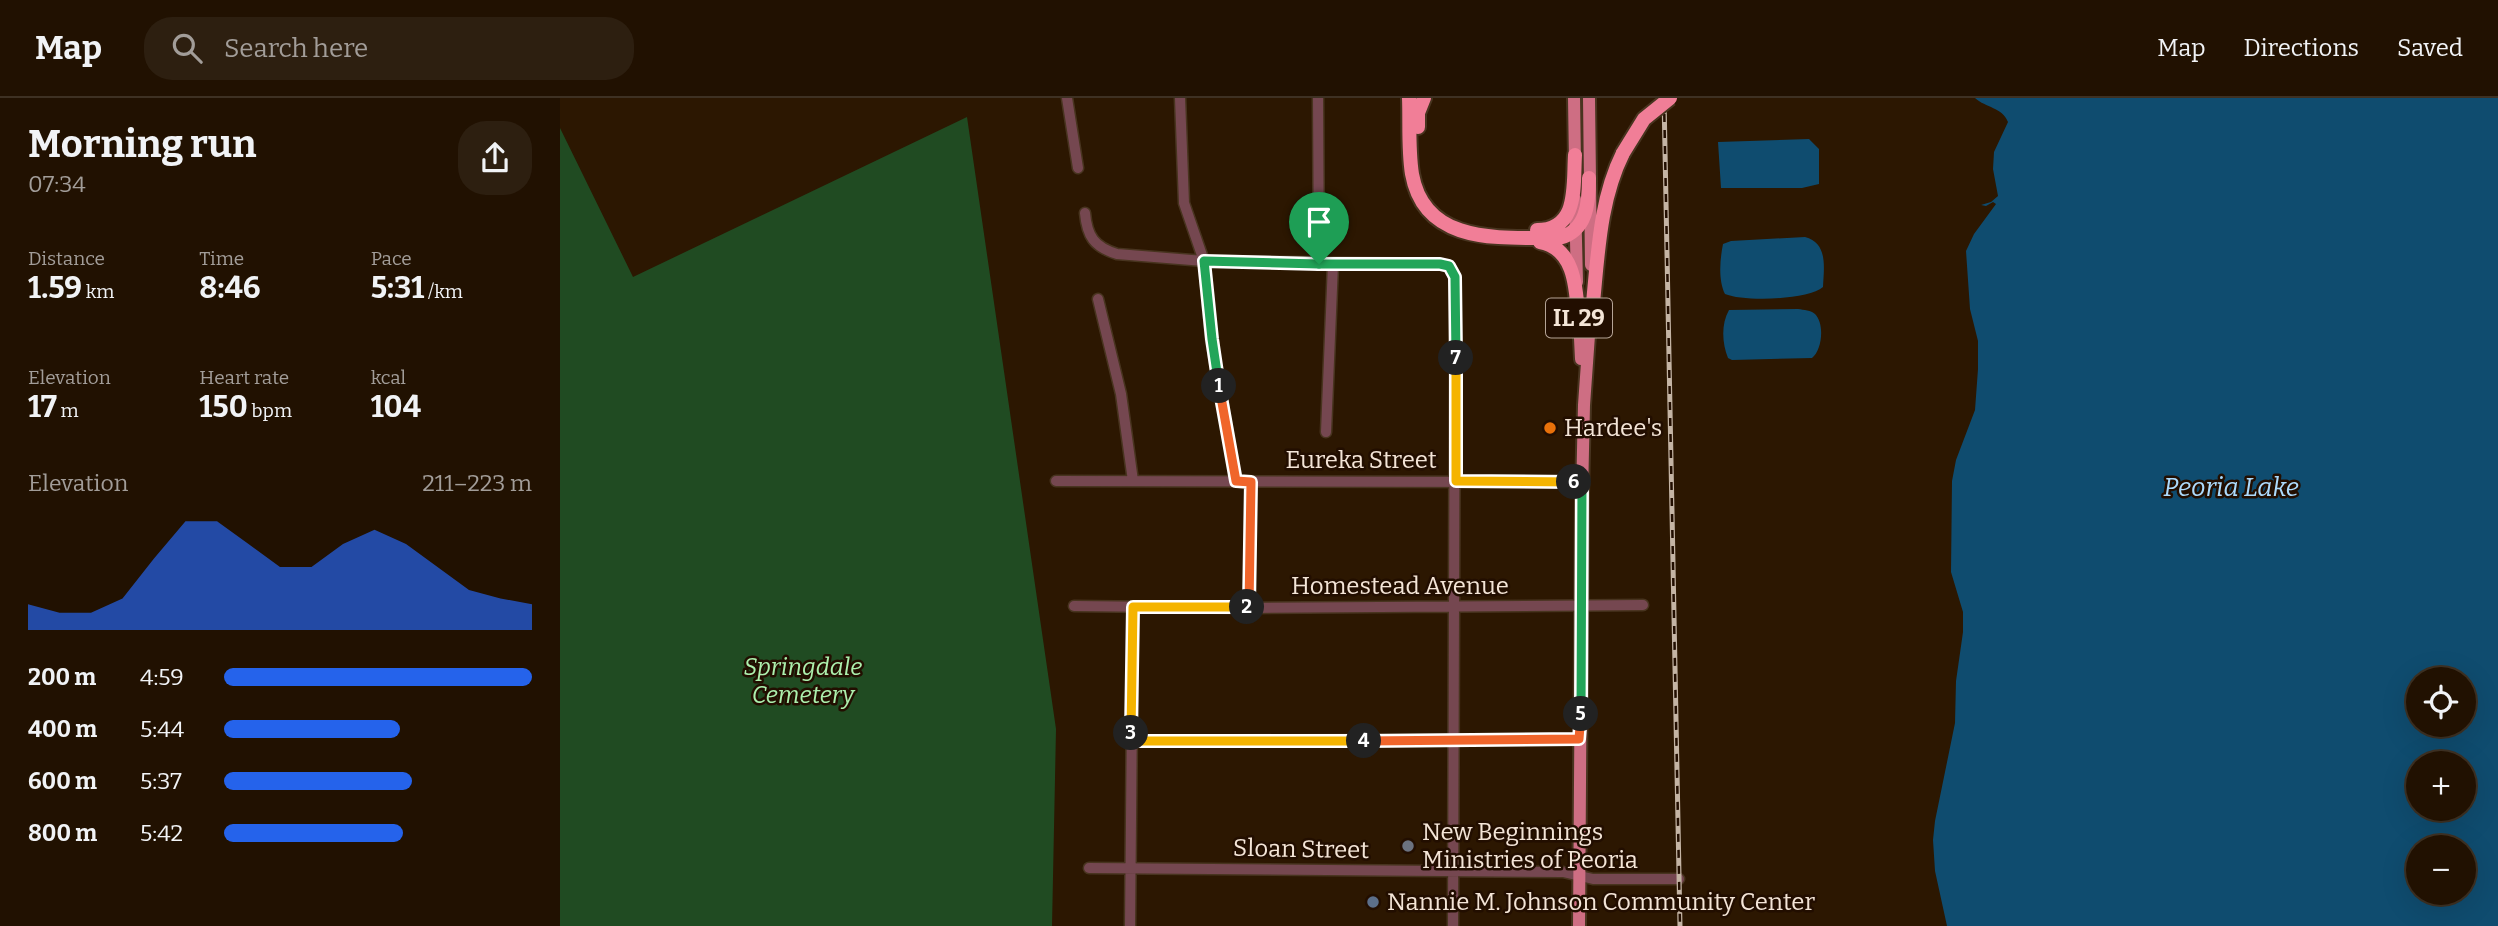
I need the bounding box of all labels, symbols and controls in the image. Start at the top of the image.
search box [144,17,634,80]
text: Map [35,28,102,68]
icon: search [168,29,206,67]
text: Search here [224,33,368,64]
text: Map [2157,34,2206,62]
text: Directions [2244,34,2359,62]
text: Saved [2397,34,2463,62]
text: Morning run [28,121,256,167]
button: share [458,121,532,195]
text: 07:34 [28,170,86,198]
pin [1289,192,1349,264]
icon: arrive [1300,203,1338,241]
text: Distance [28,247,105,270]
text: Time [199,247,244,270]
text: Pace [371,247,412,270]
text: 1.59 [28,270,82,306]
text: 8:46 [199,270,260,306]
text: 5:31 [371,270,424,306]
text: km [82,280,114,303]
text: /km [424,280,463,303]
road number: IL 29 [1546,298,1612,338]
pin: 7 [1438,341,1474,376]
text: 7 [1450,346,1461,369]
text: Elevation [28,366,111,389]
text: Heart rate [199,366,289,389]
text: kcal [371,366,406,389]
pin: 1 [1202,368,1236,404]
text: 1 [1214,374,1223,397]
text: 17 [28,389,57,425]
text: 150 [199,389,248,425]
text: 104 [371,389,421,425]
text: m [57,399,79,422]
text: bpm [248,399,292,422]
place label: Hardee's [1564,414,1662,442]
marker: Hardee's [1542,420,1558,436]
street label: Eureka Street [1285,446,1437,474]
pin: 6 [1556,464,1592,500]
text: Elevation [28,469,128,497]
text: 211–223 m [422,469,532,497]
text: 6 [1568,470,1579,493]
water label: Peoria Lake [2163,472,2299,503]
street label: Homestead Avenue [1291,572,1509,600]
pin: 2 [1230,589,1264,624]
text: 2 [1241,595,1252,618]
park label: Springdale Cemetery [744,653,862,709]
text: 200 m [28,663,96,691]
text: 4:59 [140,663,184,691]
map controls [2406,667,2476,905]
button: locate [2406,667,2476,737]
pin: 5 [1564,696,1598,732]
text: 5 [1575,702,1586,725]
text: 400 m [28,715,97,743]
text: 5:44 [140,715,184,743]
pin: 3 [1114,716,1148,750]
text: 3 [1125,721,1136,744]
pin: 4 [1346,724,1382,758]
text: 4 [1358,729,1369,752]
button: + [2406,751,2476,821]
text: 600 m [28,767,97,795]
text: 5:37 [140,767,182,795]
place label: New Beginnings Ministries of Peoria [1422,818,1638,874]
text: 800 m [28,819,97,847]
text: 5:42 [140,819,183,847]
street label: Sloan Street [1233,834,1370,864]
button: − [2406,835,2476,905]
marker: New Beginnings Ministries of Peoria [1400,838,1416,854]
place label: Nannie M. Johnson Community Center [1387,888,1815,916]
marker: Nannie M. Johnson Community Center [1365,894,1381,910]

